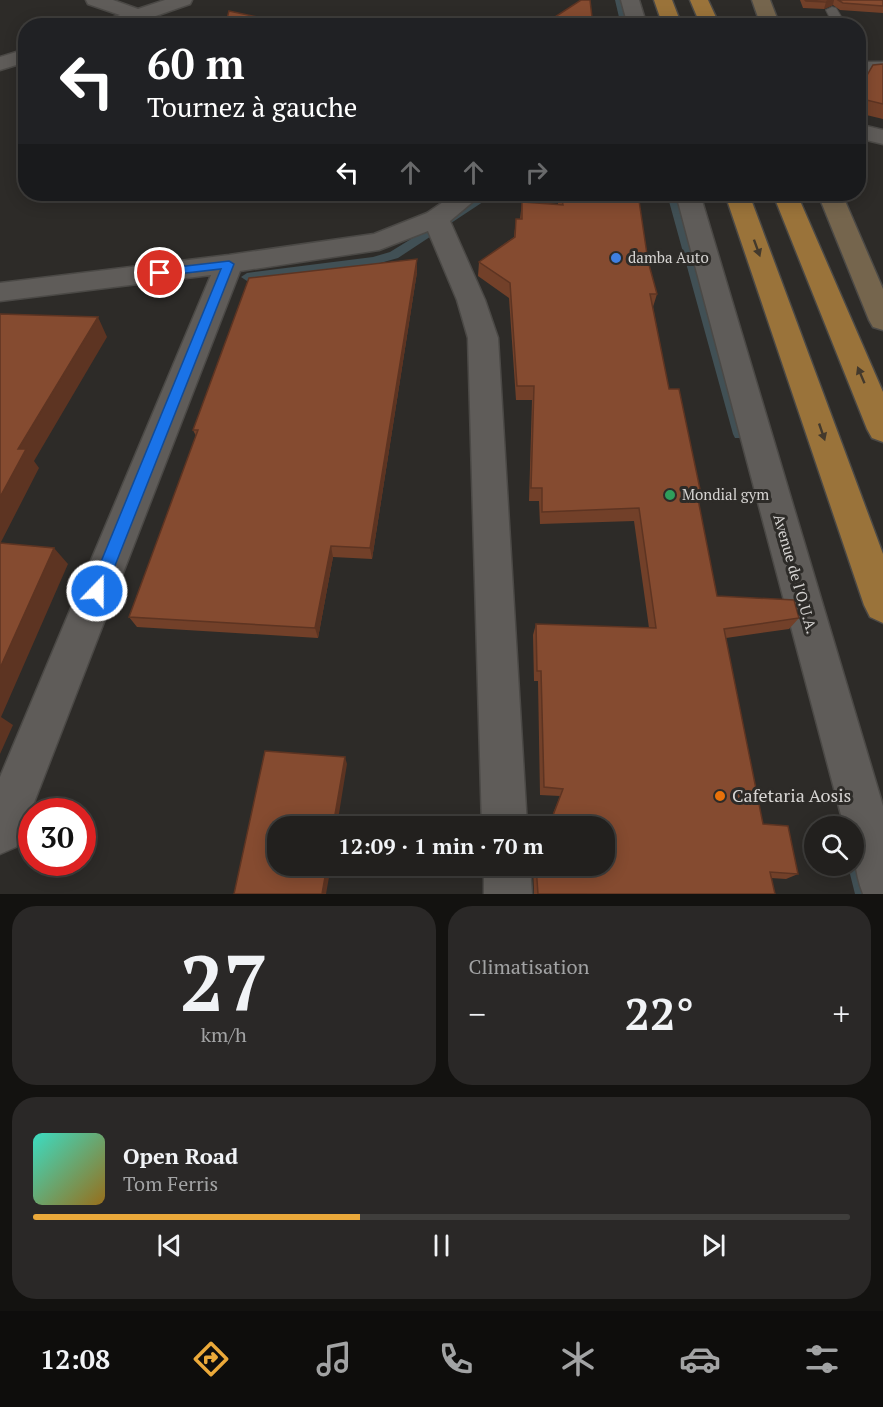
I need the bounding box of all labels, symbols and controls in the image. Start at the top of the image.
text: 60 m [147,35,245,91]
icon: left [48,42,126,120]
text: Tournez à gauche [147,89,357,125]
icon: left [331,156,364,189]
icon: ahead [394,156,427,189]
icon: ahead [457,156,490,189]
icon: right [520,156,553,189]
one-way arrow [753,239,763,257]
pin [134,247,185,298]
place label: damba Auto [628,247,709,267]
marker: damba Auto [609,251,623,265]
icon: arrive [143,256,176,289]
one-way arrow [856,366,866,384]
one-way arrow [818,423,828,441]
place label: Mondial gym [682,484,769,504]
marker: Mondial gym [663,488,677,502]
street label: Avenue de l'O.U.A. [769,512,823,636]
position arrow [65,559,129,623]
place label: Cafetaria Aosis [732,783,851,807]
marker: Cafetaria Aosis [713,789,727,803]
speed limit sign: 30 [18,798,96,876]
map controls [804,816,864,876]
button: search [804,816,864,876]
text: 12:09 · 1 min · 70 m [338,831,544,860]
text: 27 [180,930,268,1033]
text: Climatisation [469,953,589,980]
text: 22° [625,983,694,1043]
text: − [469,992,486,1035]
text: + [832,992,850,1035]
text: km/h [201,1021,247,1048]
text: Open Road [123,1141,238,1170]
text: Tom Ferris [123,1170,218,1197]
icon: previous [153,1229,186,1262]
icon: pause [425,1229,458,1262]
icon: next [697,1229,730,1262]
icon: directions [190,1338,232,1380]
icon: music [313,1338,355,1380]
icon: phone [435,1338,477,1380]
icon: climate [557,1338,599,1380]
icon: car [679,1338,721,1380]
icon: filters [801,1338,843,1380]
text: 12:08 [40,1341,110,1377]

